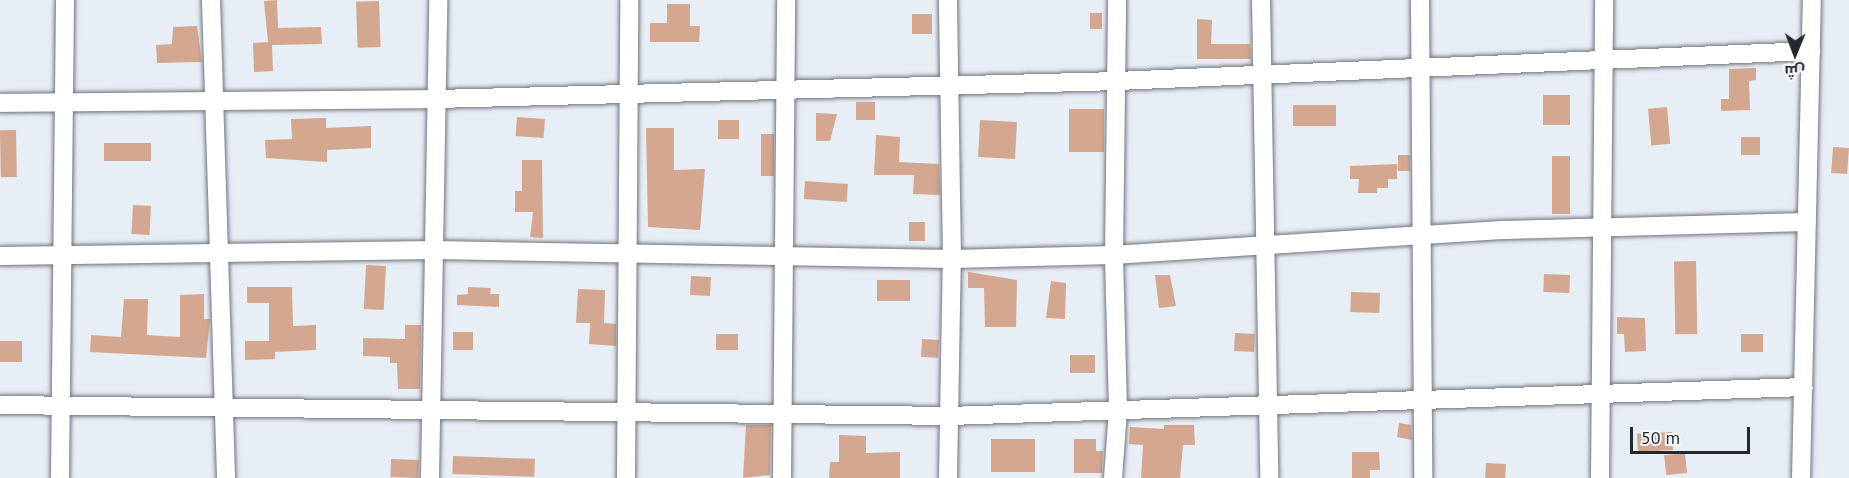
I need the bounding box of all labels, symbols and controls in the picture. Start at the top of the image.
north arrow [1765,24,1825,84]
text: ش [1784,62,1805,82]
scale bar [1633,415,1753,453]
text: 50 m [1641,426,1680,449]

